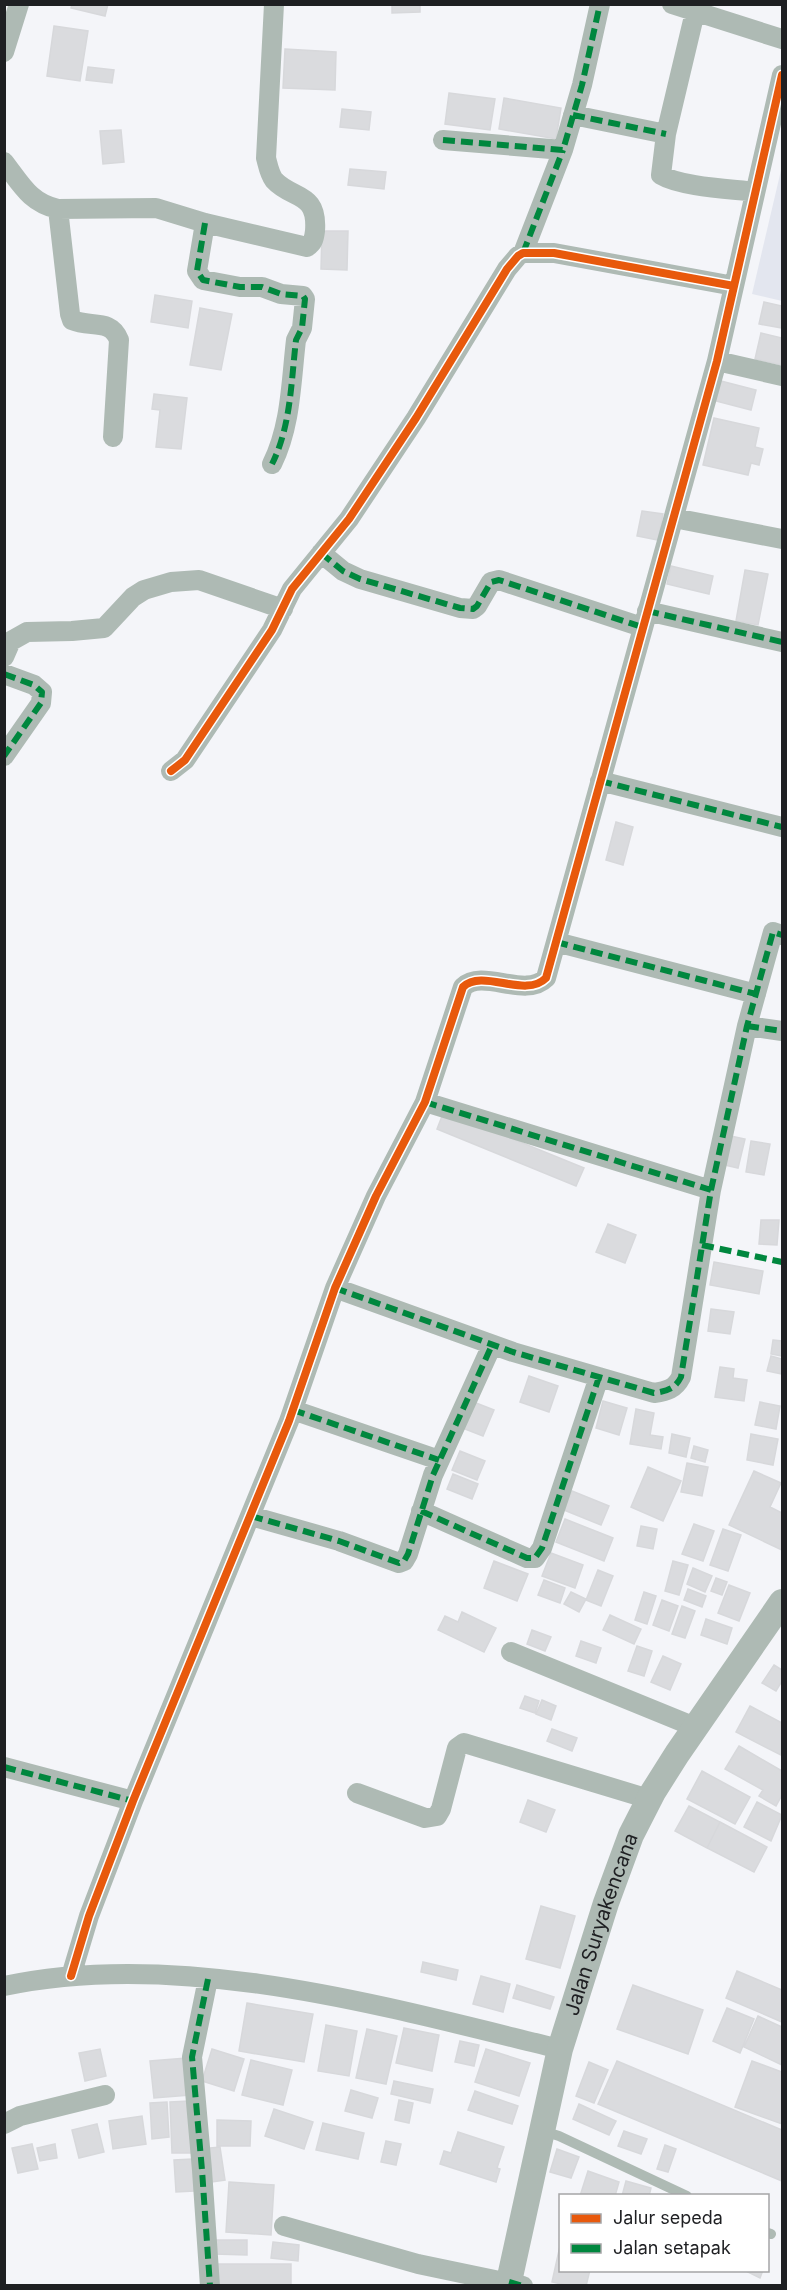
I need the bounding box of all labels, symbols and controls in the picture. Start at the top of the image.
street label: Jalan Suryakencana [559,1830,643,2018]
legend [559,2194,769,2272]
text: Jalur sepeda [613,2207,723,2228]
text: Jalan setapak [613,2237,731,2258]

